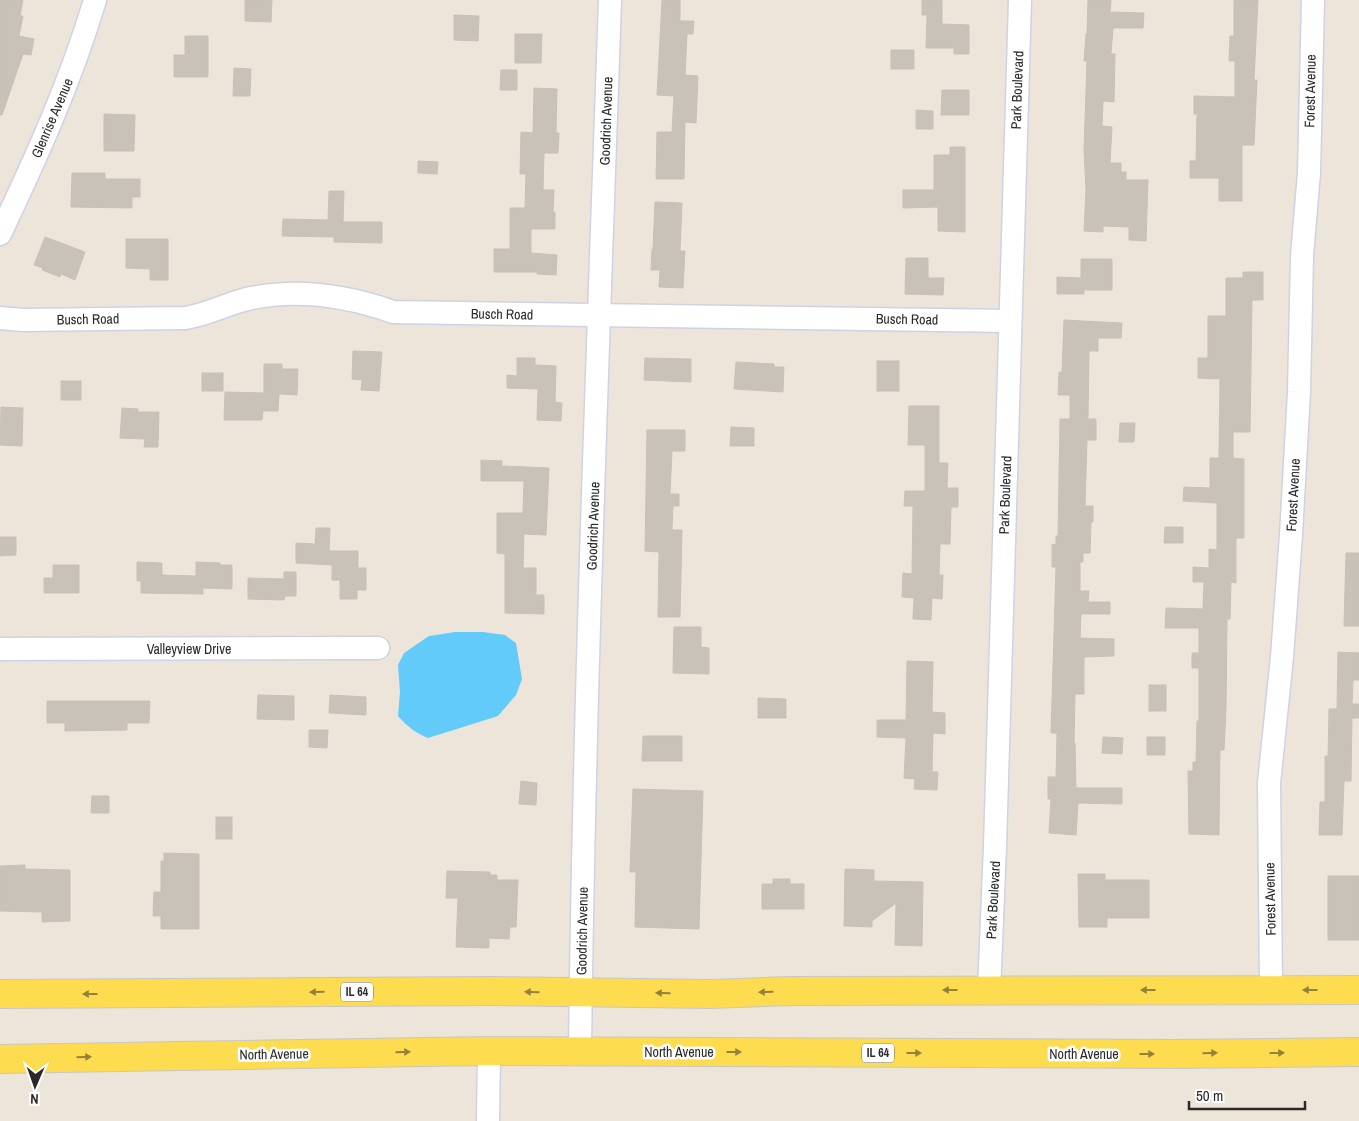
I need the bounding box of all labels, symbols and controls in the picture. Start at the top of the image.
street label: Park Boulevard [1007,50,1027,130]
street label: Forest Avenue [1300,54,1320,128]
street label: Glenrise Avenue [27,76,77,160]
street label: Goodrich Avenue [595,76,617,166]
street label: Busch Road [471,304,533,324]
street label: Busch Road [57,309,119,329]
street label: Busch Road [876,309,938,329]
street label: Park Boulevard [995,455,1015,535]
street label: Forest Avenue [1282,458,1304,532]
street label: Goodrich Avenue [582,481,604,571]
street label: Valleyview Drive [147,640,231,658]
street label: Park Boulevard [982,860,1004,940]
street label: Forest Avenue [1260,862,1280,936]
street label: Goodrich Avenue [572,887,592,975]
road number: IL 64 [341,982,373,1002]
one-way arrow [942,986,958,994]
one-way arrow [1140,986,1156,994]
one-way arrow [1302,986,1318,994]
one-way arrow [309,988,325,996]
one-way arrow [524,988,540,996]
one-way arrow [757,988,773,996]
one-way arrow [654,989,670,997]
one-way arrow [82,990,98,998]
street label: North Avenue [644,1043,714,1061]
street label: North Avenue [239,1044,309,1064]
road number: IL 64 [862,1044,894,1062]
street label: North Avenue [1049,1045,1119,1063]
one-way arrow [396,1048,412,1056]
one-way arrow [726,1048,742,1056]
one-way arrow [906,1049,922,1057]
one-way arrow [1202,1049,1218,1057]
one-way arrow [1269,1049,1285,1057]
one-way arrow [1139,1050,1155,1058]
one-way arrow [76,1053,92,1061]
north arrow [10,1061,60,1111]
scale bar [1189,1078,1305,1110]
text: 50 m [1196,1085,1223,1106]
text: N [30,1090,39,1108]

